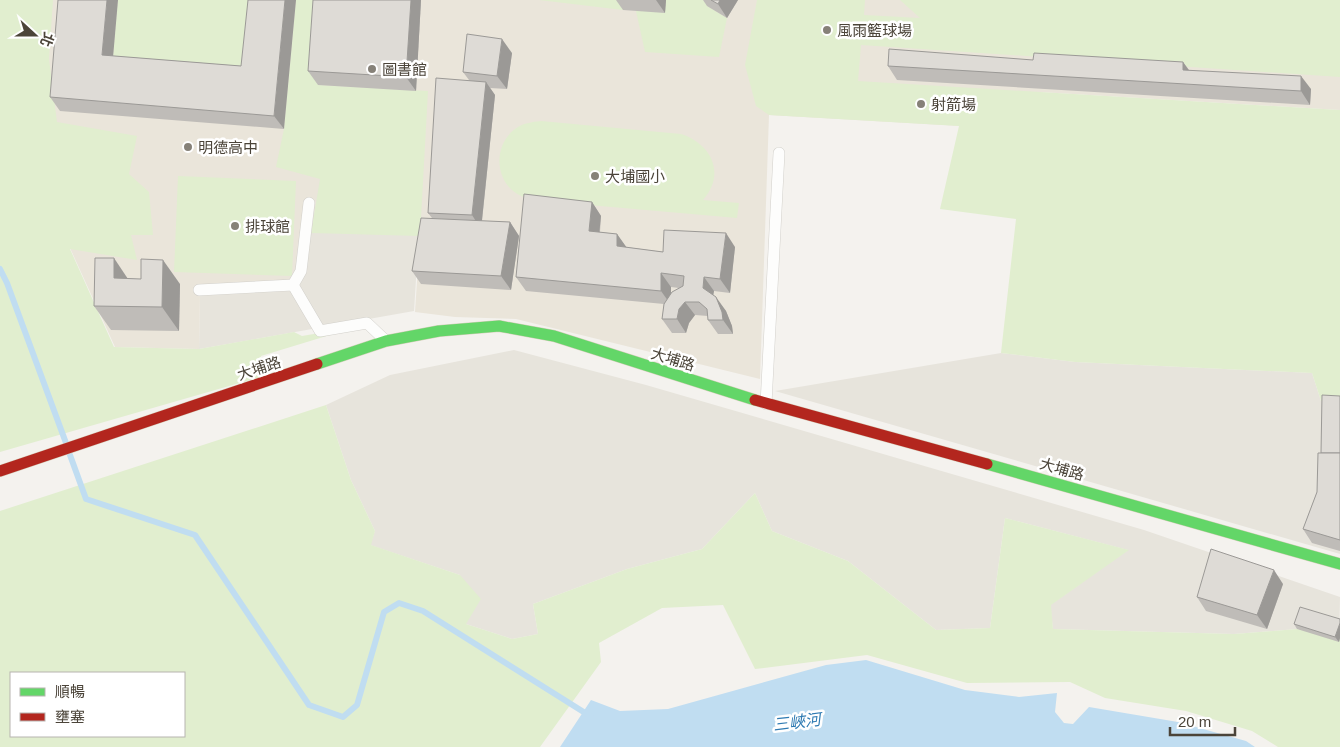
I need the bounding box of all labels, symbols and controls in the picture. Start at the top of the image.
north arrow [10,10,60,60]
place label: 風雨籃球場 [837,22,912,39]
marker: 風雨籃球場 [821,24,833,36]
text: 北 [37,30,57,49]
place label: 圖書館 [382,61,427,78]
marker: 圖書館 [366,63,378,75]
place label: 射箭場 [931,96,976,113]
marker: 射箭場 [915,98,927,110]
place label: 明德高中 [198,139,258,156]
marker: 明德高中 [182,141,194,153]
place label: 大埔國小 [605,168,665,185]
marker: 大埔國小 [589,170,601,182]
place label: 排球館 [245,218,290,235]
marker: 排球館 [229,220,241,232]
street label: 大埔路 [649,344,697,374]
street label: 大埔路 [235,353,283,383]
street label: 大埔路 [1038,455,1086,483]
legend [10,672,185,737]
text: 順暢 [55,683,85,700]
scale bar [1170,704,1235,736]
text: 壅塞 [55,708,85,725]
water label: 三峽河 [772,710,825,733]
text: 20 m [1178,713,1211,730]

